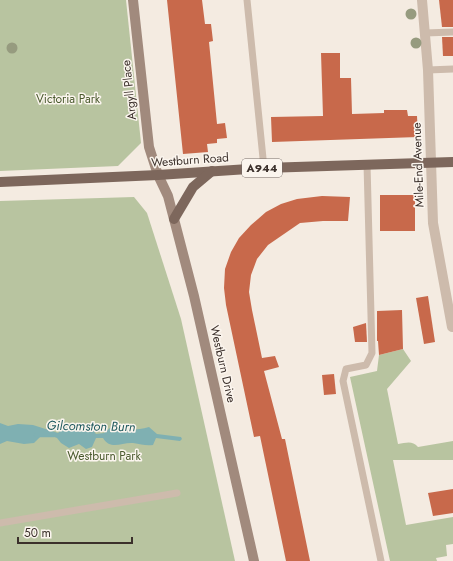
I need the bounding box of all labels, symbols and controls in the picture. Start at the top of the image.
street label: Argyll Place [117,59,141,121]
park label: Victoria Park [36,90,101,108]
street label: Mile-End Avenue [408,122,428,208]
street label: Westburn Road [151,148,229,172]
road number: A944 [242,159,282,177]
street label: Westburn Drive [205,324,241,404]
water label: Gilcomston Burn [46,416,136,436]
park label: Westburn Park [67,447,141,465]
scale bar [18,519,132,545]
text: 50 m [24,524,51,542]

